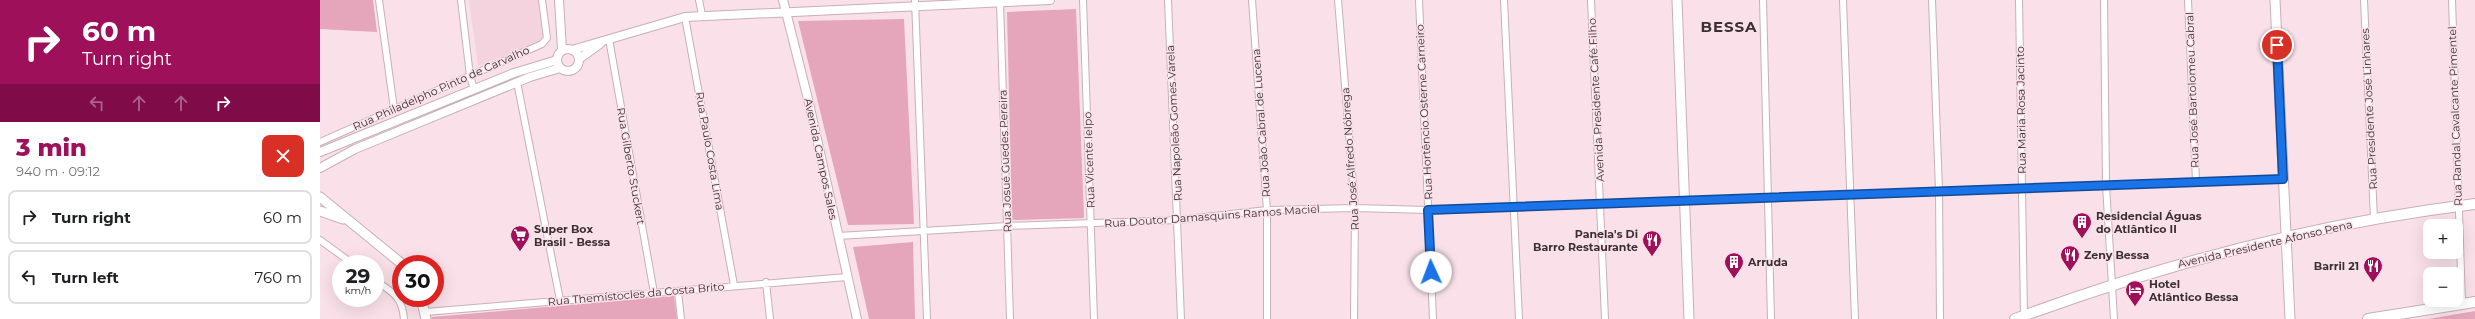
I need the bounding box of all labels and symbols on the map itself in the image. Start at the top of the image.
street label: Rua José Bartolomeu Cabral [2182,12,2202,168]
district label: BESSA [1700,17,1758,36]
street label: Avenida Presidente Café Filho [1585,18,1607,182]
street label: Rua Hortêncio Osterne Carneiro [1412,24,1436,200]
street label: Rua Randal Cavalcante Pimentel [2445,26,2465,206]
street label: Rua Presidente José Linhares [2358,27,2380,190]
pin [2260,28,2294,62]
street label: Rua Philadelpho Pinto de Carvalho [351,43,532,133]
street label: Rua Napoleão Gomes Varela [1163,45,1185,201]
street label: Rua Maria Rosa Jacinto [2013,46,2029,174]
street label: Rua João Cabral de Lucena [1249,48,1273,198]
street label: Rua José Alfredo Nóbrega [1338,87,1362,231]
street label: Rua Josué Guedes Pereira [996,89,1014,233]
street label: Rua Paulo Costa Lima [693,91,727,211]
street label: Avenida Campos Sales [801,97,841,222]
street label: Rua Gilberto Stuckert [614,106,648,226]
street label: Rua Vicente Ielpo [1080,111,1098,208]
street label: Rua Doutor Damasquins Ramos Maciel [1104,201,1320,231]
place label: Residencial Águas do Atlântico II [2096,209,2202,236]
building icon: Residencial Águas do Atlântico II [2071,211,2093,239]
street label: Avenida Presidente Afonso Pena [2176,217,2354,271]
place label: Super Box Brasil - Bessa [534,222,610,249]
supermarket icon: Super Box Brasil - Bessa [509,224,531,252]
place label: Panela's Di Barro Restaurante [1533,227,1638,254]
restaurant icon: Panela's Di Barro Restaurante [1641,229,1663,257]
restaurant icon: Zeny Bessa [2059,244,2081,272]
place label: Zeny Bessa [2084,248,2149,262]
position arrow [1410,251,1452,293]
building icon: Arruda [1723,251,1745,279]
speed limit sign: 30 [392,255,444,307]
place label: Arruda [1747,255,1788,269]
restaurant icon: Barril 21 [2362,255,2384,283]
place label: Barril 21 [2314,259,2359,273]
place label: Hotel Atlântico Bessa [2148,277,2239,304]
street label: Rua Themístocles da Costa Brito [547,279,725,309]
hotel icon: Hotel Atlântico Bessa [2124,279,2146,307]

